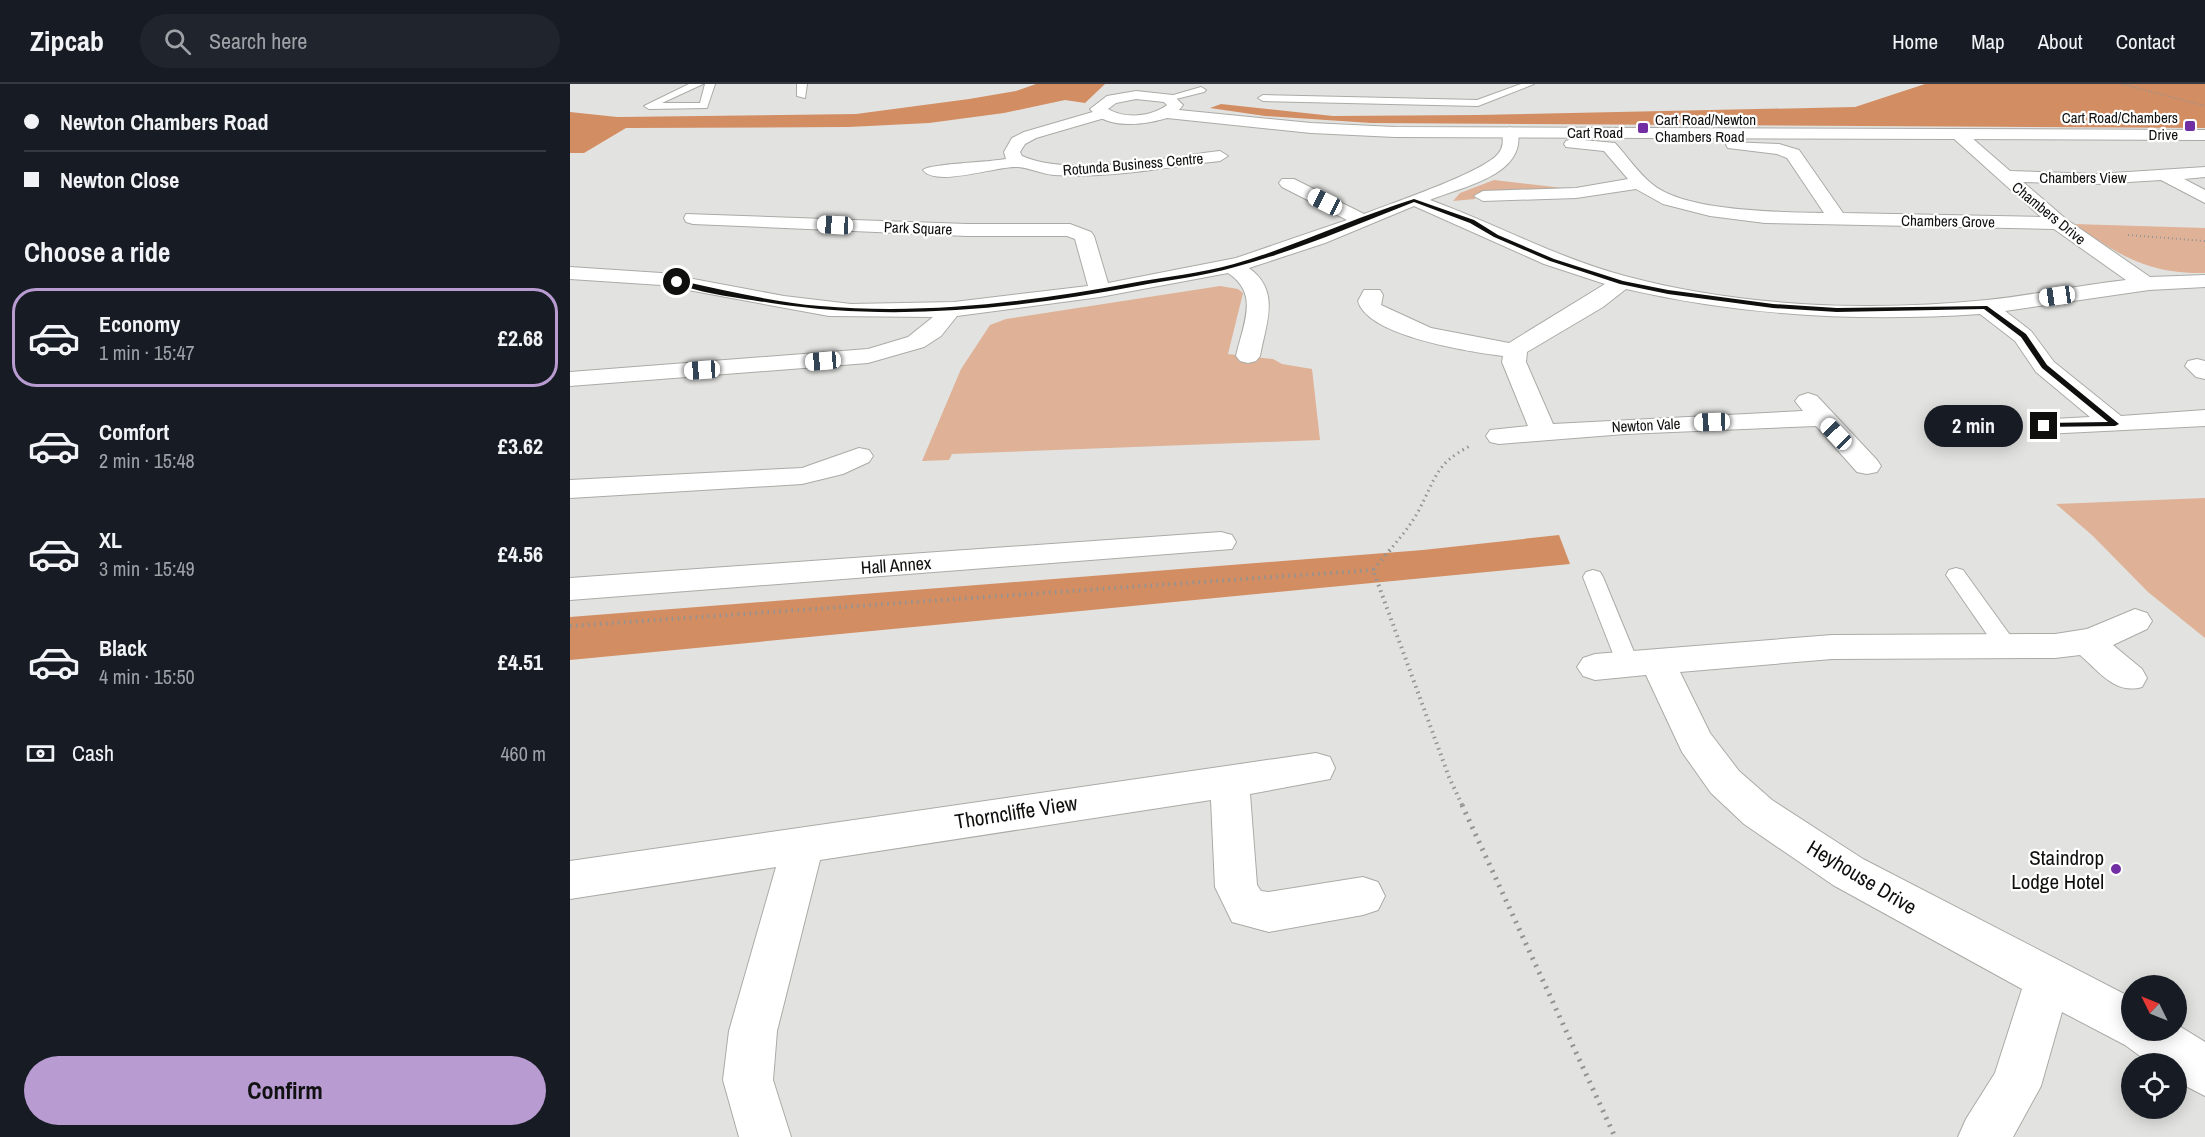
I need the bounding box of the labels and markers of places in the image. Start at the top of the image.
place label: Cart Road/Chambers Drive [2062,107,2178,145]
place label: Cart Road/Newton Chambers Road [1655,109,1756,147]
marker: Cart Road/Chambers Drive [2183,119,2197,133]
marker: Cart Road/Newton Chambers Road [1636,121,1650,135]
place label: Staindrop Lodge Hotel [2011,843,2104,896]
marker: Staindrop Lodge Hotel [2109,862,2123,876]

